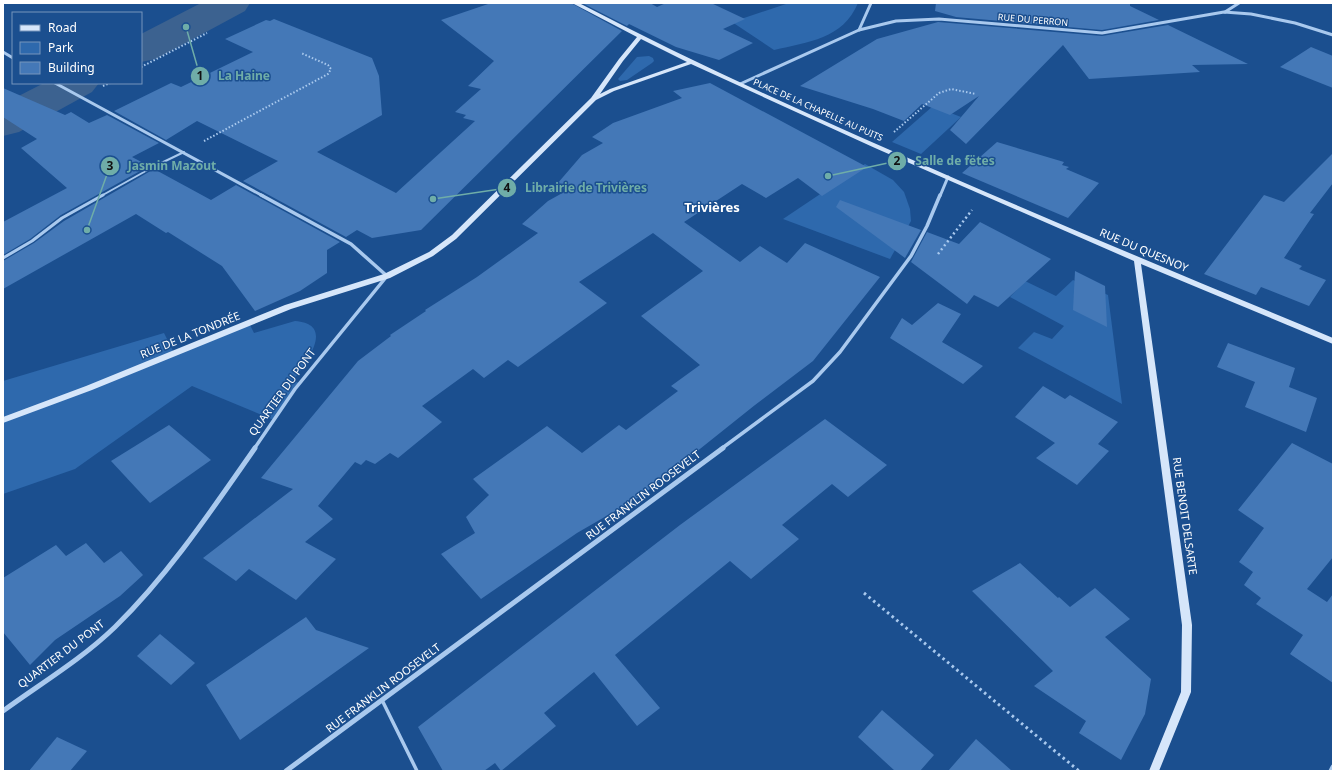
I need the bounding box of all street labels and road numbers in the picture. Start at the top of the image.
street label: RUE DU PERRON [997,10,1069,29]
street label: PLACE DE LA CHAPELLE AU PUITS [751,75,885,144]
street label: RUE DU QUESNOY [1098,224,1191,275]
street label: RUE DE LA TONDRÉE [138,308,242,361]
street label: QUARTIER DU PONT [245,345,318,438]
street label: RUE FRANKLIN ROOSEVELT [582,447,703,543]
street label: RUE BENOIT DELSARTE [1170,456,1201,576]
street label: QUARTIER DU PONT [14,616,107,691]
street label: RUE FRANKLIN ROOSEVELT [322,640,443,736]

